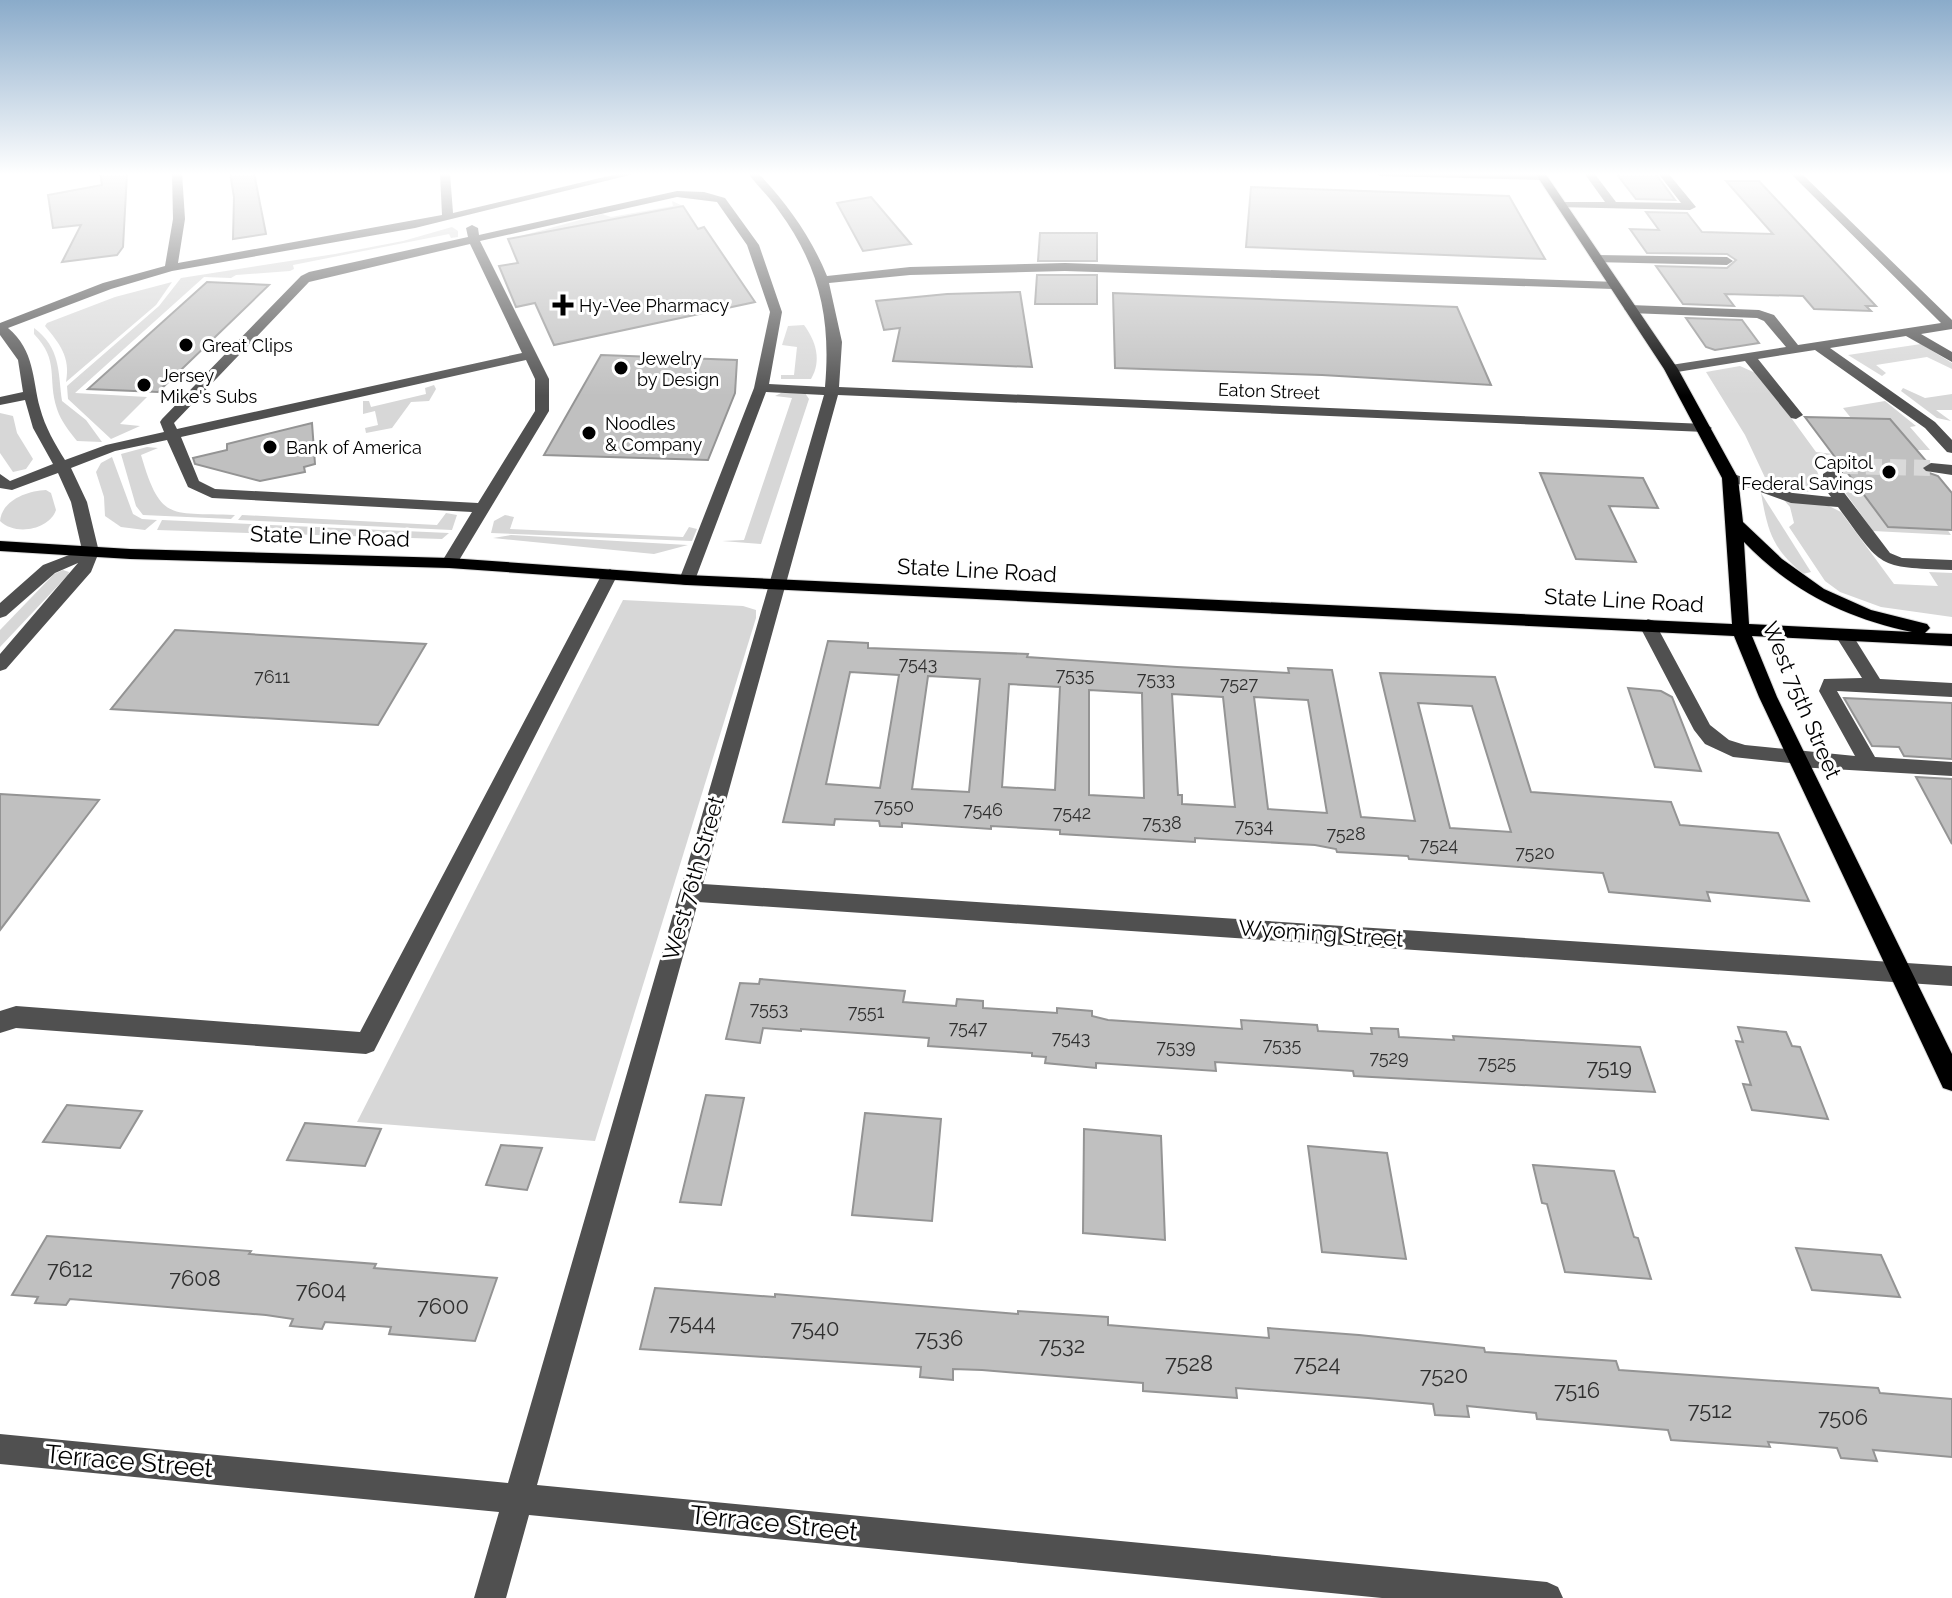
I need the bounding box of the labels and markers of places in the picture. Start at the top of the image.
place label: Hy-Vee Pharmacy [579,295,729,316]
marker: Hy-Vee Pharmacy [554,296,572,314]
place label: Great Clips [202,335,293,356]
marker: Great Clips [177,336,195,354]
place label: Jewelry by Design [637,348,719,390]
marker: Jewelry by Design [612,359,630,377]
place label: Jersey Mike's Subs [160,365,257,407]
marker: Jersey Mike's Subs [135,376,153,394]
place label: Noodles & Company [605,413,702,455]
marker: Noodles & Company [580,424,598,442]
place label: Bank of America [286,437,422,458]
marker: Bank of America [261,438,279,456]
place label: Capitol Federal Savings [1741,452,1873,494]
marker: Capitol Federal Savings [1880,463,1898,481]

